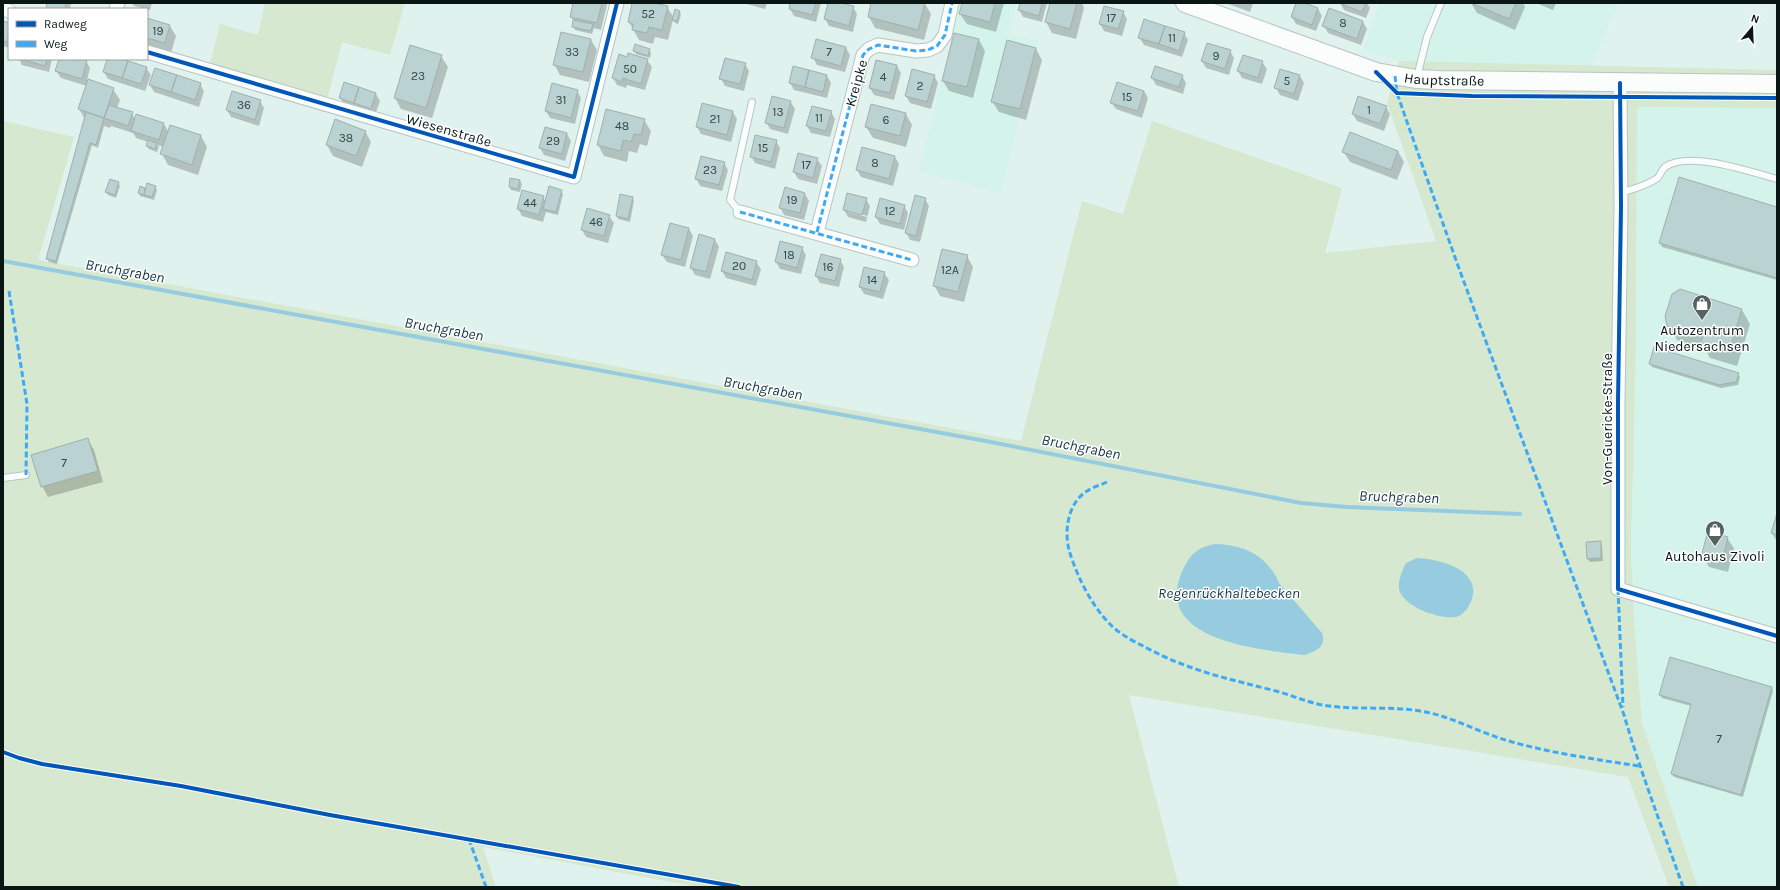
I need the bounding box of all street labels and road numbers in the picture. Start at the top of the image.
street label: Kreipke [842,58,871,109]
street label: Hauptstraße [1403,69,1484,90]
street label: Wiesenstraße [404,110,494,151]
street label: Von-Guericke-Straße [1599,353,1616,485]

